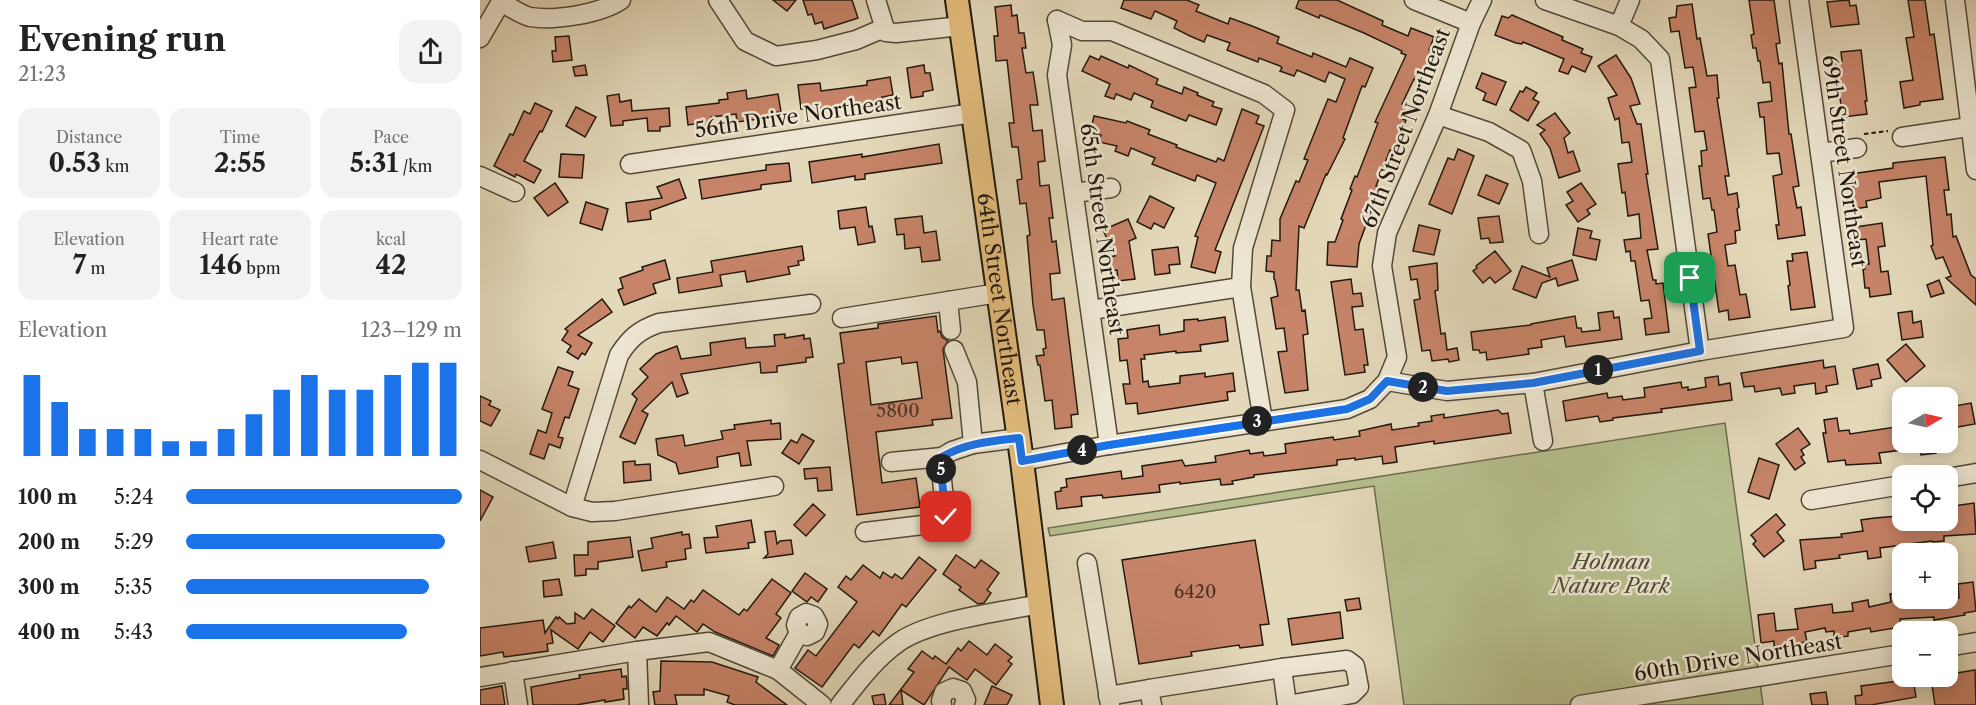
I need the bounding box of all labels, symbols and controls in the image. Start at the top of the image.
text: Evening run [18,19,226,60]
button: share [399,20,462,83]
street label: 67th Street Northeast [1356,24,1455,231]
street label: 69th Street Northeast [1817,53,1872,269]
text: 21:23 [18,62,66,86]
street label: 56th Drive Northeast [693,89,903,142]
street label: 65th Street Northeast [1075,122,1130,337]
text: Distance [56,127,122,147]
text: Time [220,127,260,147]
text: Pace [373,127,409,147]
text: 0.53 [49,147,101,179]
text: 2:55 [214,147,266,179]
text: 5:31 [350,147,398,179]
text: km [101,156,129,176]
text: /km [398,156,432,176]
street label: 64th Street Northeast [972,191,1027,407]
text: Elevation [53,229,125,249]
text: Heart rate [201,229,279,249]
text: kcal [376,229,406,249]
text: 7 [73,249,86,281]
text: 146 [199,249,242,281]
text: 42 [376,249,406,281]
pin [1664,252,1715,303]
text: m [86,258,105,278]
text: bpm [242,258,281,278]
icon: arrive [1673,261,1706,294]
text: Elevation [18,318,107,342]
text: 123–129 m [361,318,462,342]
pin: 1 [1583,355,1613,385]
text: 1 [1594,360,1602,380]
pin: 2 [1408,372,1438,402]
text: 2 [1418,377,1428,397]
north arrow [1892,387,1958,453]
map controls [1892,387,1958,687]
house number: 5800 [876,400,920,422]
pin: 3 [1242,406,1272,436]
text: 3 [1252,411,1262,431]
pin: 4 [1067,435,1097,465]
text: 4 [1077,440,1087,460]
pin: 5 [926,454,956,484]
text: 5 [937,459,945,479]
button: locate [1892,465,1958,531]
text: 100 m [18,485,77,509]
text: 5:24 [114,485,154,509]
pin [920,491,971,542]
icon: check [929,500,962,533]
text: 200 m [18,530,80,554]
text: 5:29 [114,530,154,554]
button: + [1892,543,1958,609]
park label: Holman Nature Park [1550,549,1670,598]
text: 300 m [18,575,80,599]
text: 5:35 [114,575,152,599]
house number: 6420 [1174,581,1216,603]
text: 400 m [18,620,80,644]
text: 5:43 [114,620,153,644]
button: − [1892,621,1958,687]
street label: 60th Drive Northeast [1632,629,1844,686]

